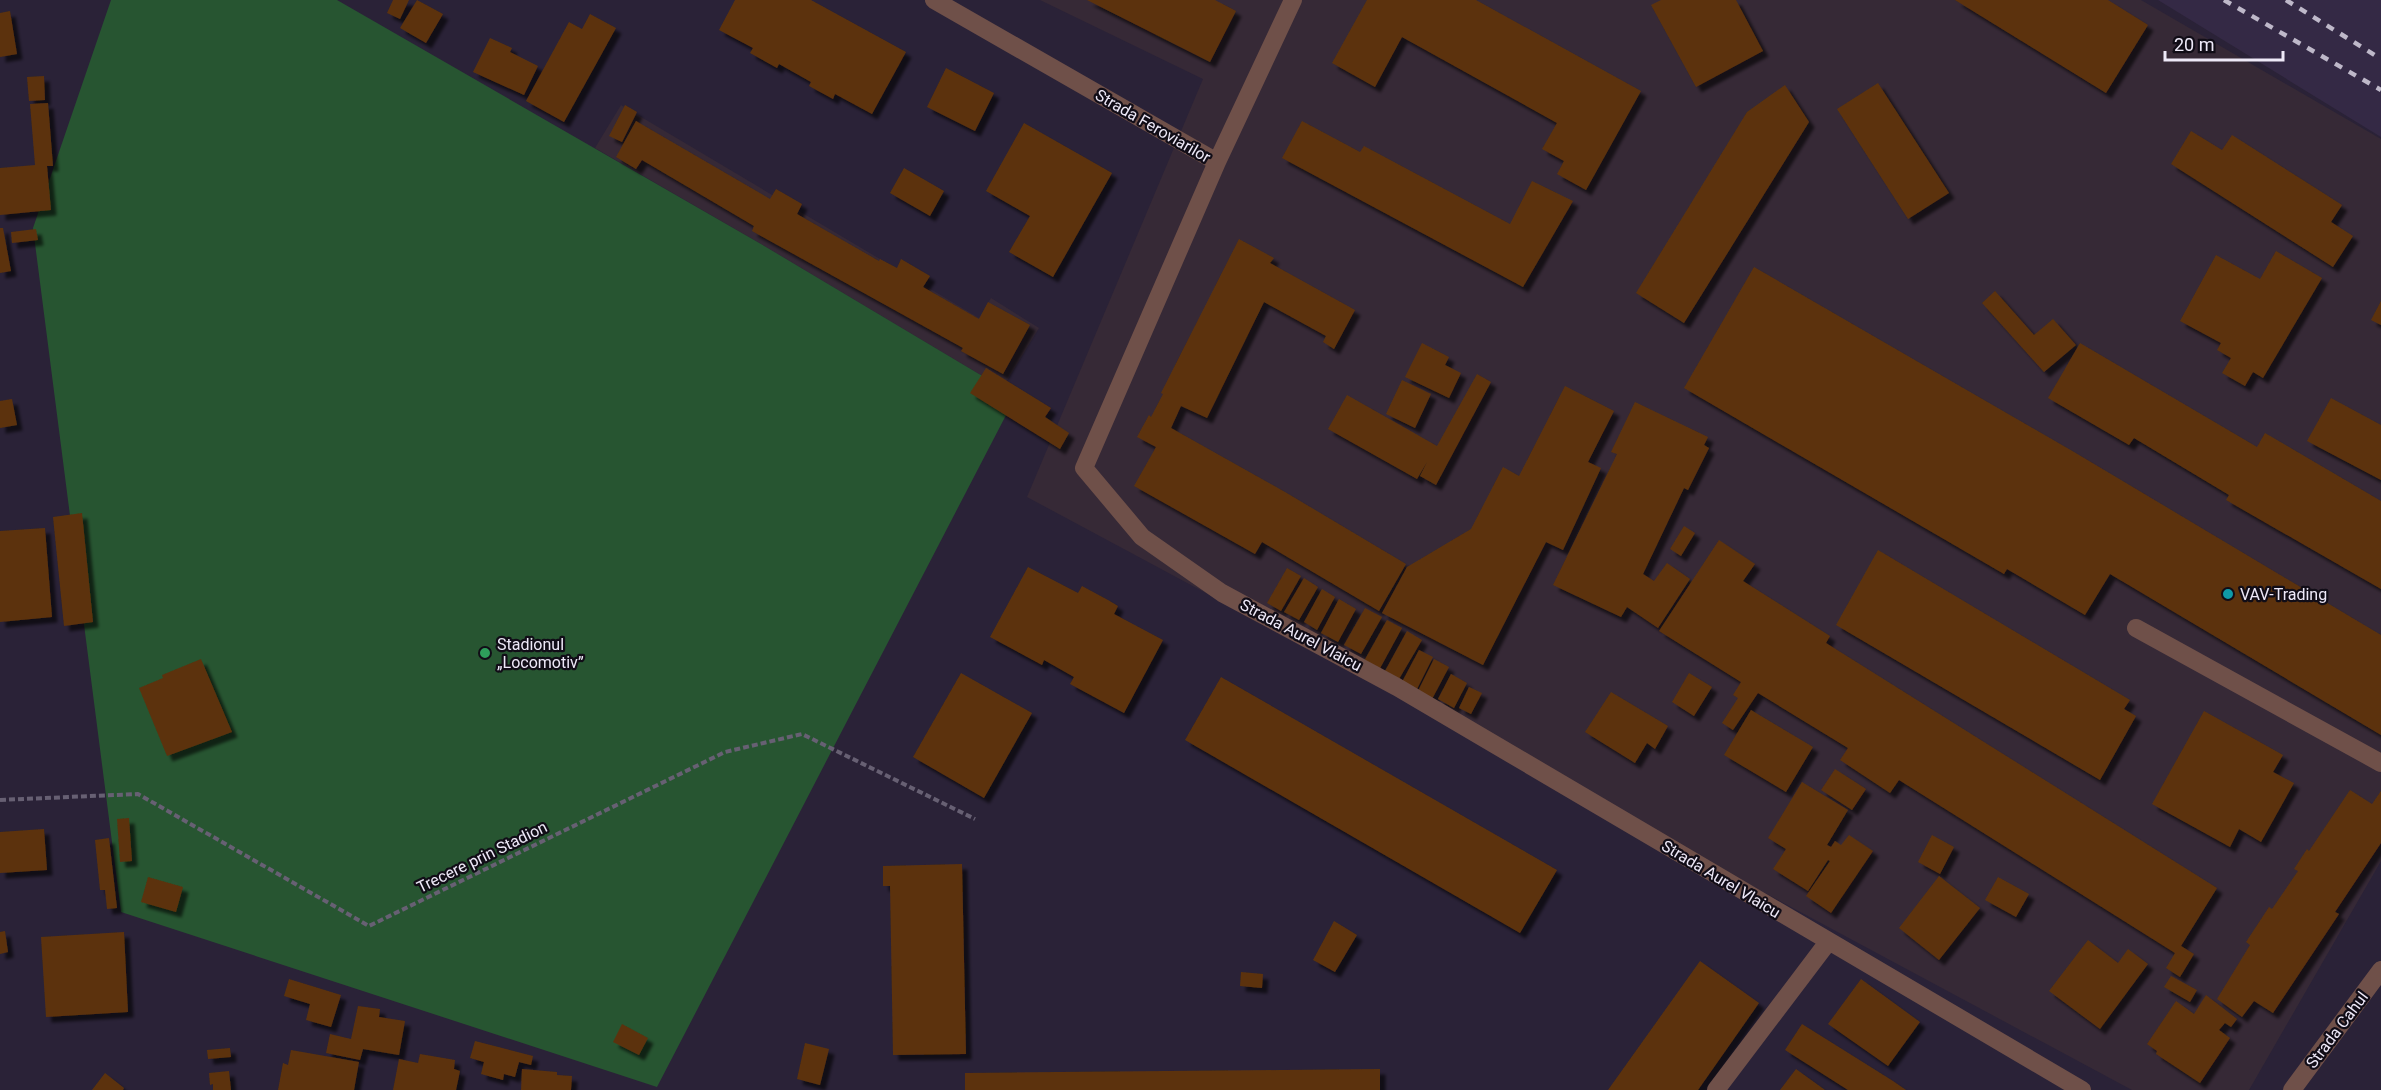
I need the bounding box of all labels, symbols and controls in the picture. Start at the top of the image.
scale bar [2165,24,2284,62]
text: 20 m [2174,34,2214,55]
street label: Strada Feroviarilor [1092,85,1214,167]
place label: VAV-Trading [2240,585,2327,604]
marker: VAV-Trading [2221,587,2235,601]
street label: Strada Aurel Vlaicu [1237,595,1365,675]
place label: Stadionul „Locomotiv” [497,635,584,672]
marker: Stadionul „Locomotiv” [478,646,492,660]
street label: Trecere prin Stadion [414,817,550,897]
street label: Strada Aurel Vlaicu [1658,836,1784,922]
street label: Strada Cahul [2302,988,2372,1072]

